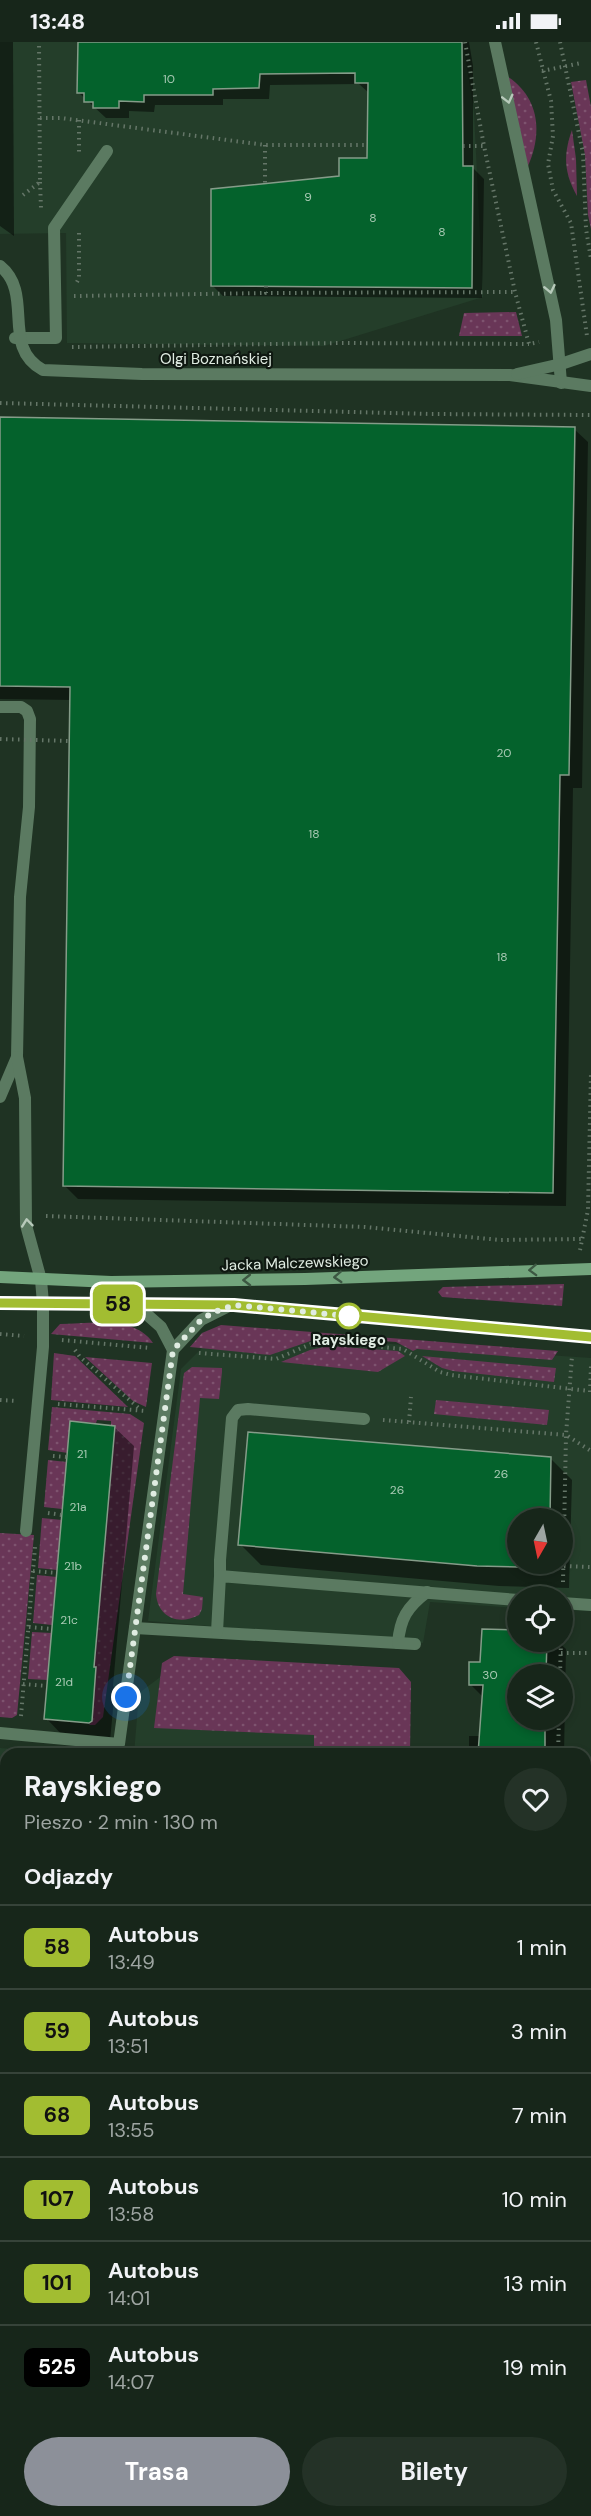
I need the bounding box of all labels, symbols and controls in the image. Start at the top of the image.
text: 13:48 [30,7,85,36]
house number: 10 [163,71,175,87]
one-way arrow [500,94,513,104]
house number: 9 [304,189,312,205]
house number: 8 [369,210,377,226]
house number: 8 [438,224,446,240]
one-way arrow [543,284,556,294]
street label: Olgi Boznańskiej [160,349,272,369]
house number: 20 [496,745,512,761]
house number: 18 [308,826,320,842]
house number: 18 [496,949,508,965]
one-way arrow [21,1218,34,1228]
street label: Jacka Malczewskiego [221,1250,369,1276]
one-way arrow [528,1263,537,1276]
one-way arrow [333,1271,342,1284]
one-way arrow [242,1274,251,1286]
line badge: 58 [91,1284,145,1324]
text: 58 [105,1290,131,1318]
marker: Rayskiego [336,1303,362,1329]
place label: Rayskiego [312,1330,386,1350]
house number: 21 [77,1446,87,1462]
house number: 26 [494,1466,508,1482]
house number: 26 [390,1482,404,1498]
house number: 21a [69,1499,87,1515]
north arrow [507,1508,573,1574]
map controls [507,1508,573,1730]
house number: 21b [64,1558,82,1574]
button: locate [507,1586,573,1652]
house number: 21c [60,1612,78,1628]
button: layers [507,1664,573,1730]
house number: 30 [482,1667,498,1683]
house number: 21d [55,1674,73,1690]
your location [111,1682,141,1712]
text: Rayskiego [24,1768,162,1805]
button: heart [504,1768,567,1831]
text: Pieszo · 2 min · 130 m [24,1809,218,1835]
text: Odjazdy [24,1862,113,1891]
text: Autobus [108,1920,199,1949]
text: 58 [44,1933,70,1961]
text: 1 min [517,1933,567,1962]
text: 13:49 [108,1949,155,1975]
text: Autobus [108,2004,199,2033]
text: 59 [44,2017,70,2045]
text: 3 min [511,2017,567,2046]
text: 13:51 [108,2033,149,2059]
text: Autobus [108,2088,199,2117]
text: 68 [44,2101,70,2129]
text: 7 min [512,2101,567,2130]
text: 13:55 [108,2117,155,2143]
text: Autobus [108,2172,199,2201]
text: 107 [40,2185,74,2213]
text: 10 min [502,2185,567,2214]
text: 13:58 [108,2201,154,2227]
text: Autobus [108,2256,199,2285]
text: 101 [42,2269,72,2297]
text: 13 min [504,2269,567,2298]
text: 14:01 [108,2285,150,2311]
text: Autobus [108,2340,199,2369]
text: 525 [38,2353,76,2381]
text: 19 min [503,2353,567,2382]
text: 14:07 [108,2369,155,2395]
button: Trasa [24,2437,290,2506]
button: Bilety [302,2437,567,2506]

